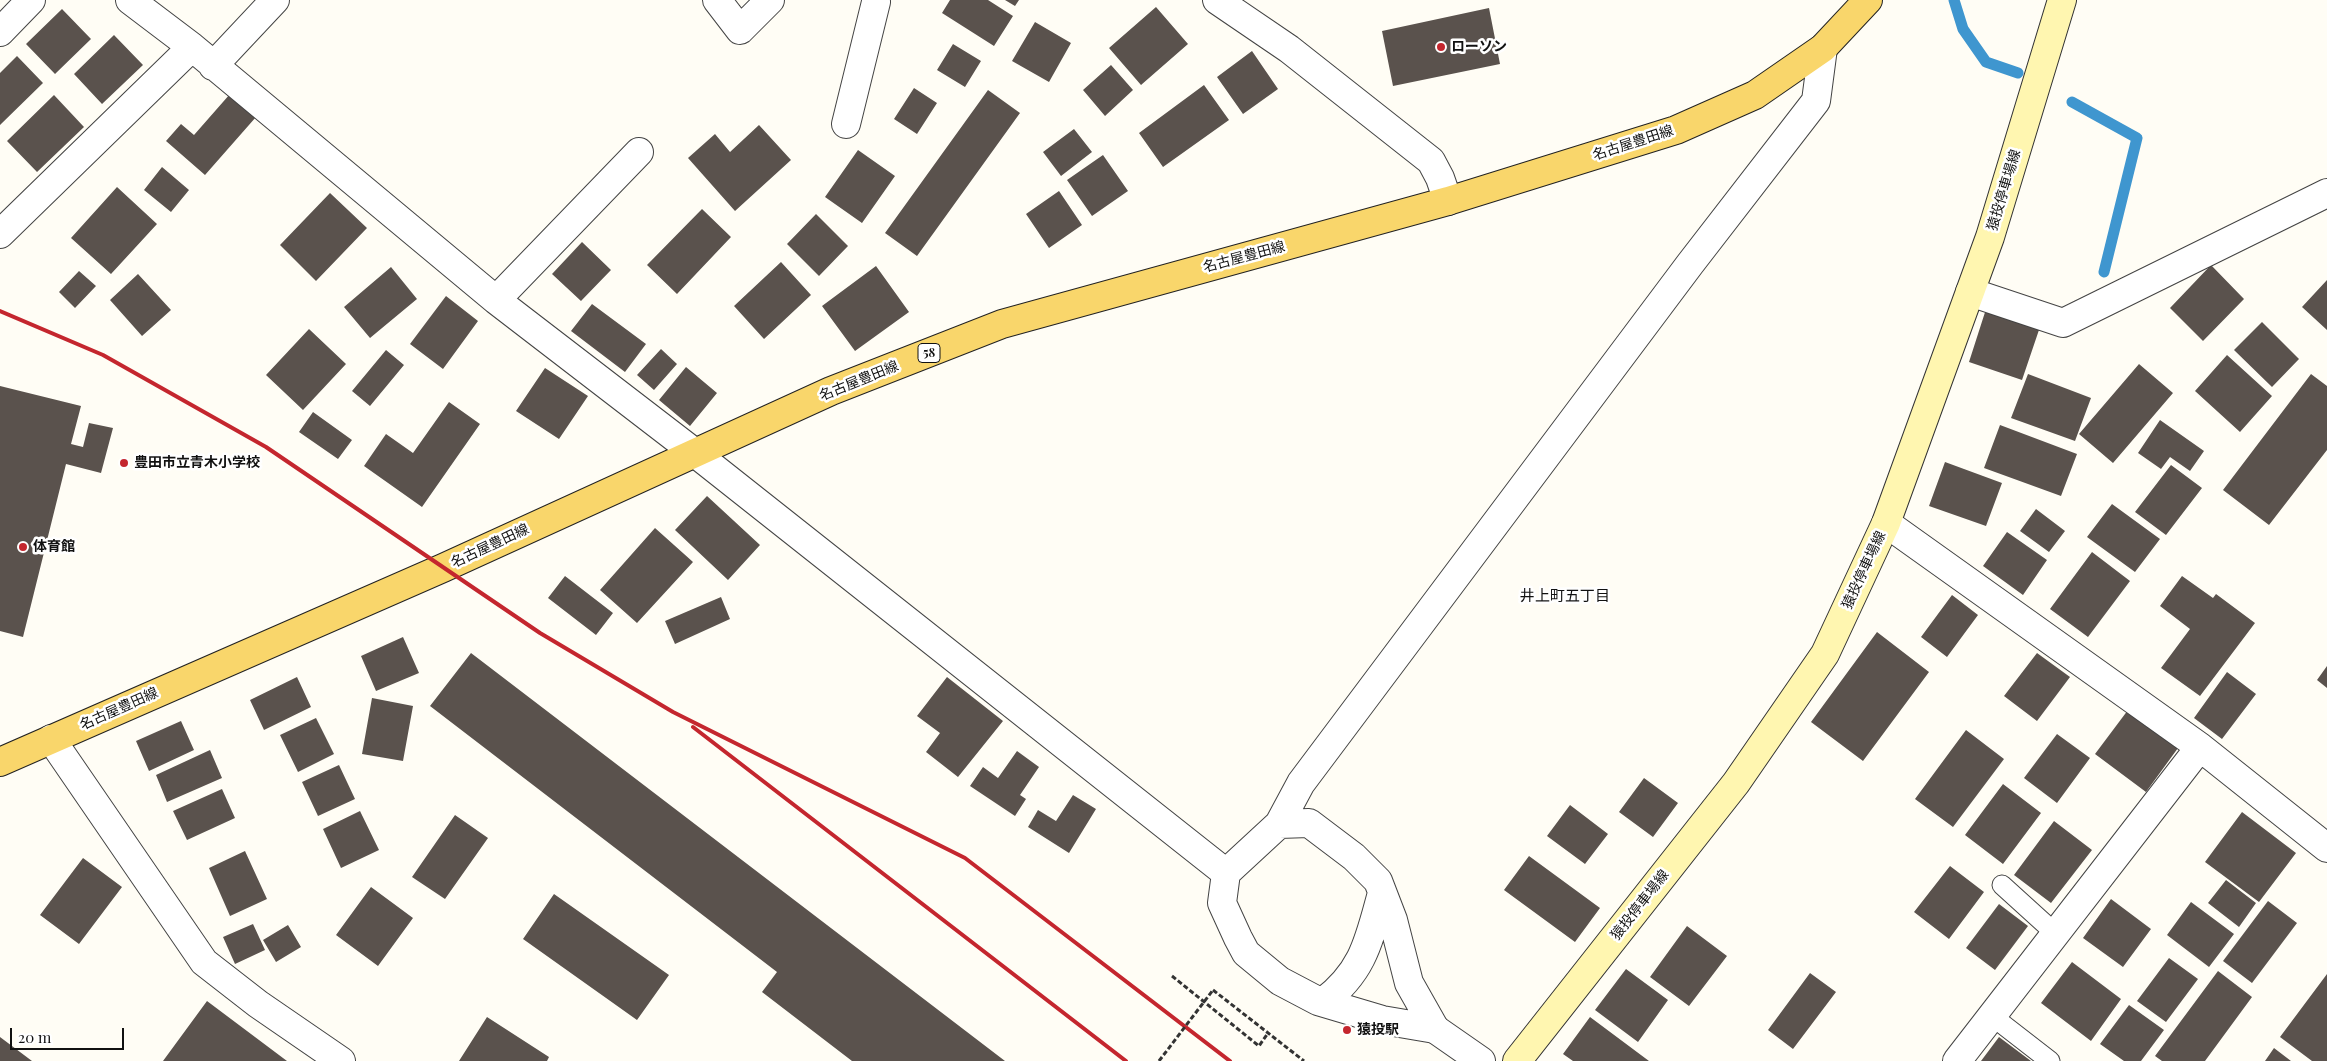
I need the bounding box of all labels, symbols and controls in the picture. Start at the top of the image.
place label: ローソン [1451,39,1507,55]
marker: ローソン [1435,41,1447,53]
street label: 名古屋豊田線 [1590,122,1676,164]
street label: 猿投停車場線 [1984,147,2024,233]
street label: 名古屋豊田線 [1201,238,1287,276]
road number: 58 [918,343,940,362]
street label: 名古屋豊田線 [817,357,901,405]
place label: 豊田市立青木小学校 [134,455,260,471]
marker: 豊田市立青木小学校 [118,457,130,469]
street label: 名古屋豊田線 [448,521,532,571]
street label: 猿投停車場線 [1839,528,1889,612]
place label: 体育館 [33,539,75,555]
marker: 体育館 [17,541,29,553]
district label: 井上町五丁目 [1520,587,1610,605]
street label: 名古屋豊田線 [77,684,161,734]
street label: 猿投停車場線 [1608,867,1672,943]
scale bar [12,1018,126,1050]
place label: 猿投駅 [1357,1022,1399,1038]
marker: 猿投駅 [1341,1024,1353,1036]
text: 20 m [18,1027,51,1047]

